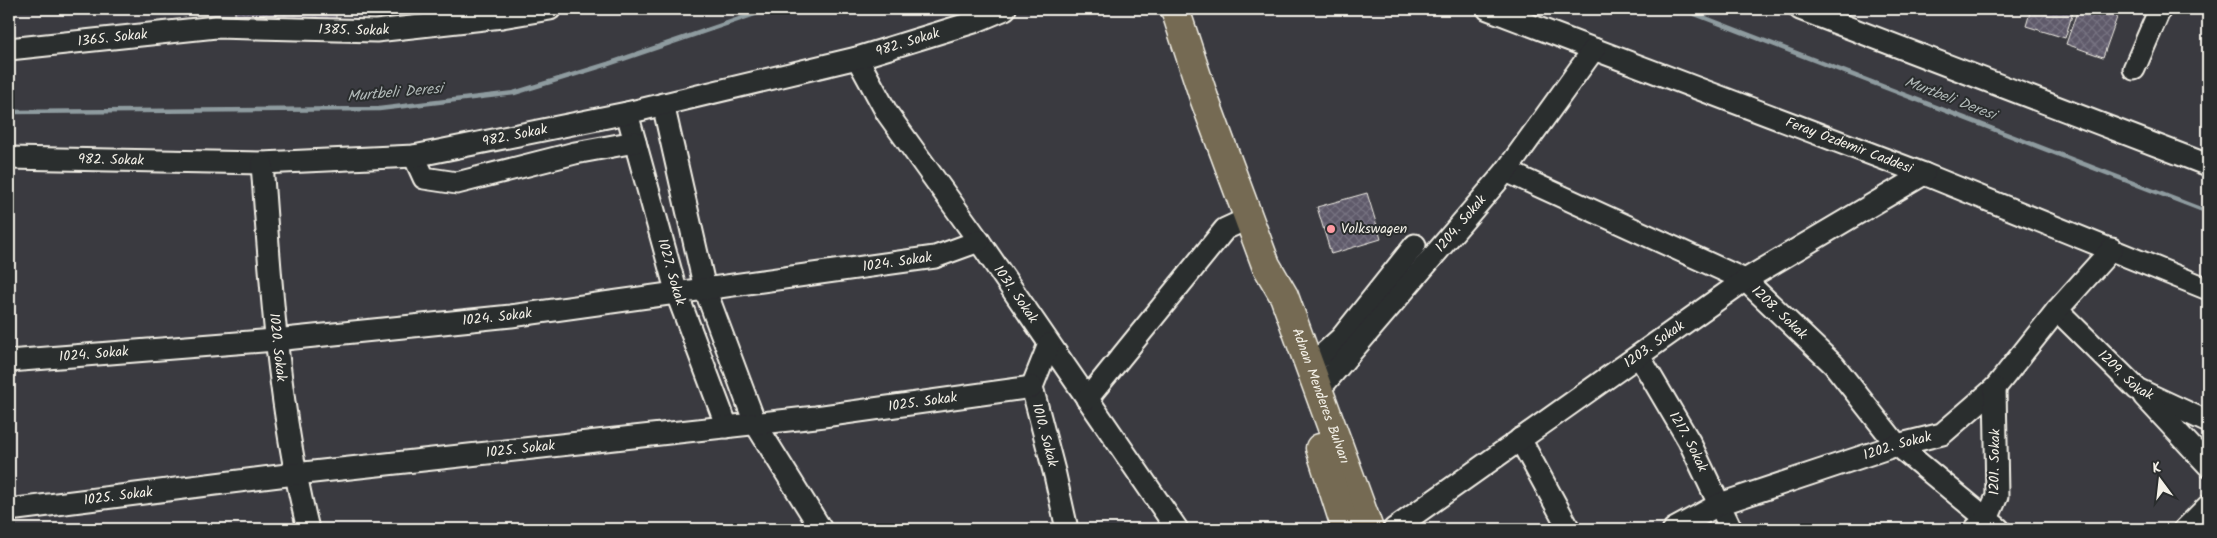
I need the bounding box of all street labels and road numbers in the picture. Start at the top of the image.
street label: 1385. Sokak [318,19,391,42]
street label: 982. Sokak [873,22,943,63]
street label: 1365. Sokak [76,23,149,53]
street label: Feray Özdemir Caddesi [1782,112,1916,180]
street label: 982. Sokak [480,118,550,153]
street label: 982. Sokak [78,148,145,172]
street label: 1204. Sokak [1430,190,1492,257]
street label: 1027. Sokak [651,236,691,309]
street label: 1024. Sokak [861,246,934,278]
street label: 1031. Sokak [988,261,1044,328]
street label: 1208. Sokak [1746,280,1813,345]
street label: 1024. Sokak [461,302,534,332]
street label: 1020. Sokak [263,312,292,383]
street label: 1203. Sokak [1619,315,1689,374]
street label: Adnan Menderes Bulvarı [1286,325,1355,467]
street label: 1024. Sokak [58,341,130,368]
street label: 1209. Sokak [2092,345,2157,406]
street label: 1025. Sokak [887,386,959,418]
street label: 1010. Sokak [1026,401,1064,470]
street label: 1217. Sokak [1663,407,1713,476]
street label: 1202. Sokak [1860,426,1934,467]
street label: 1201. Sokak [1983,428,2007,495]
street label: 1025. Sokak [485,435,557,464]
street label: 1025. Sokak [82,481,154,512]

